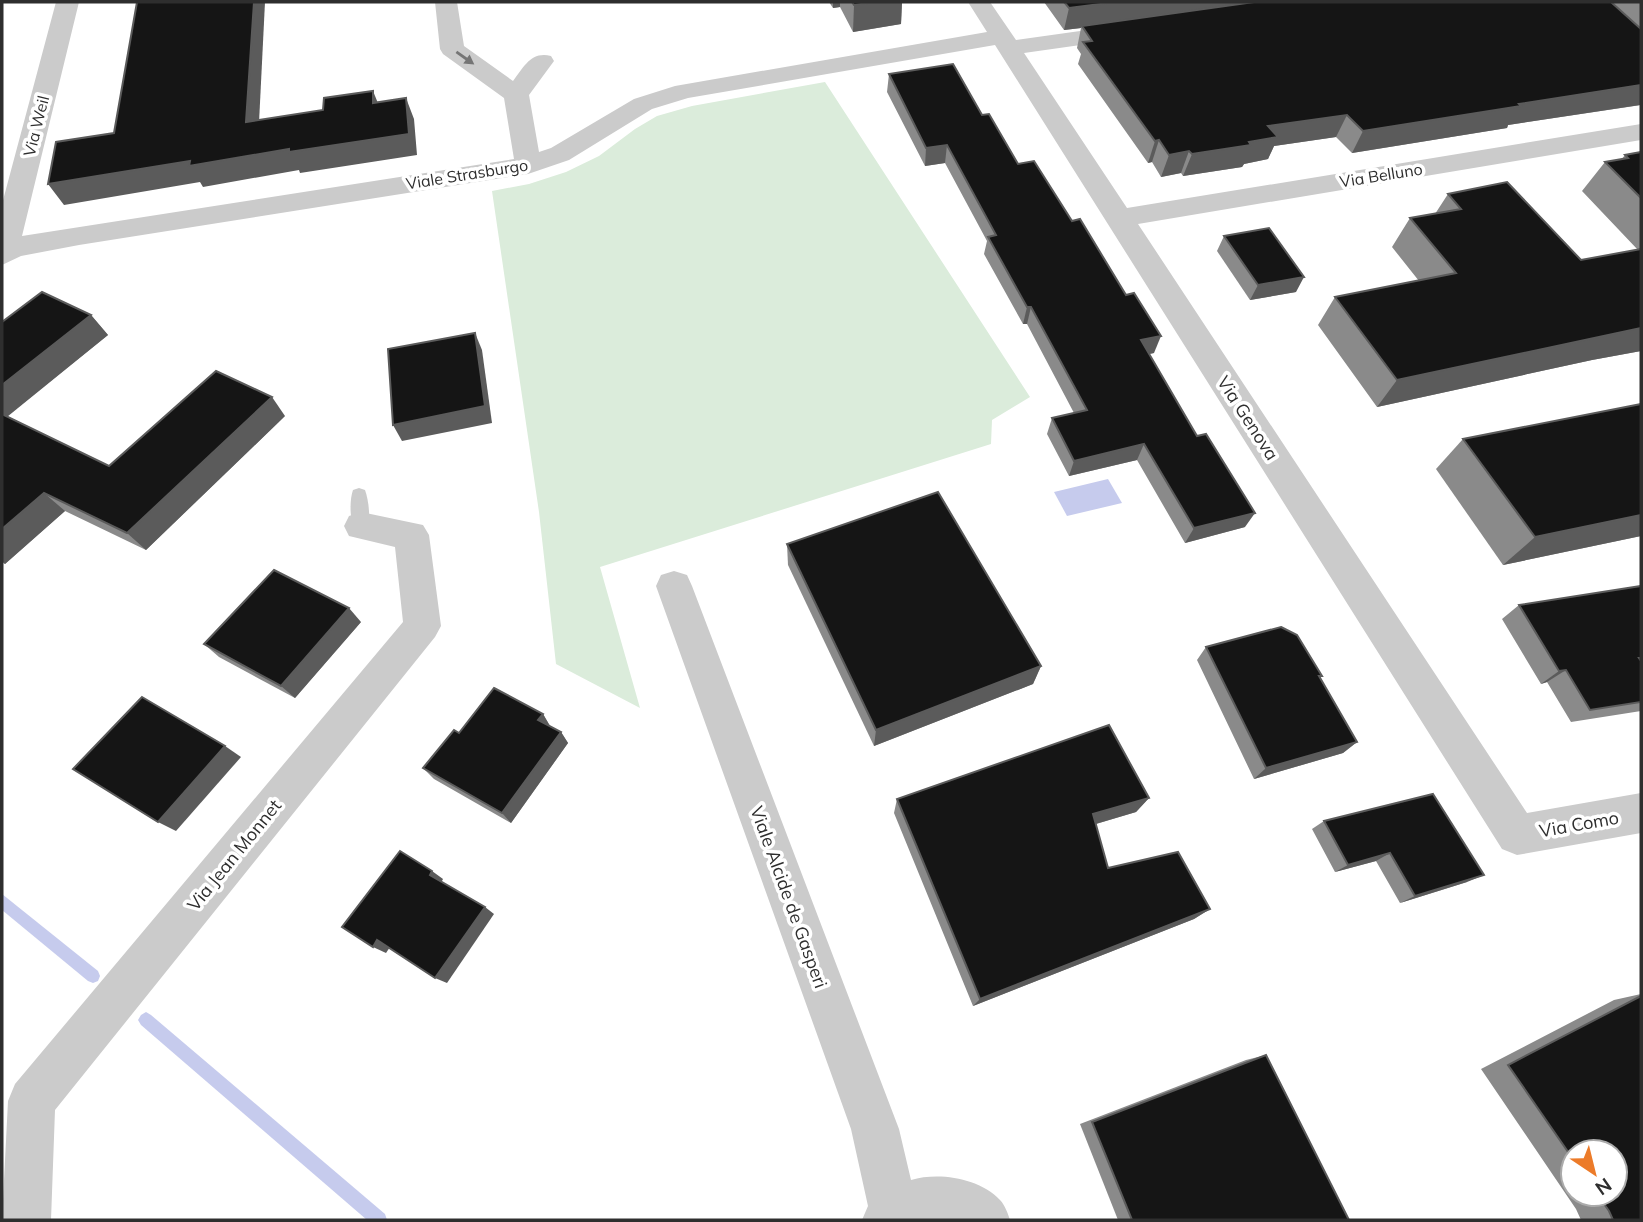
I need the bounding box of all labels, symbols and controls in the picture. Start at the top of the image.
one-way arrow [456,51,474,65]
street label: Via Weil [19,94,53,158]
street label: Viale Strasburgo [404,154,530,194]
street label: Via Belluno [1338,159,1424,191]
street label: Via Genova [1212,371,1284,465]
street label: Via Jean Monnet [182,795,286,915]
street label: Viale Alcide de Gasperi [745,803,833,991]
street label: Via Como [1537,806,1621,842]
north arrow [1559,1138,1629,1208]
text: N [1591,1173,1617,1201]

